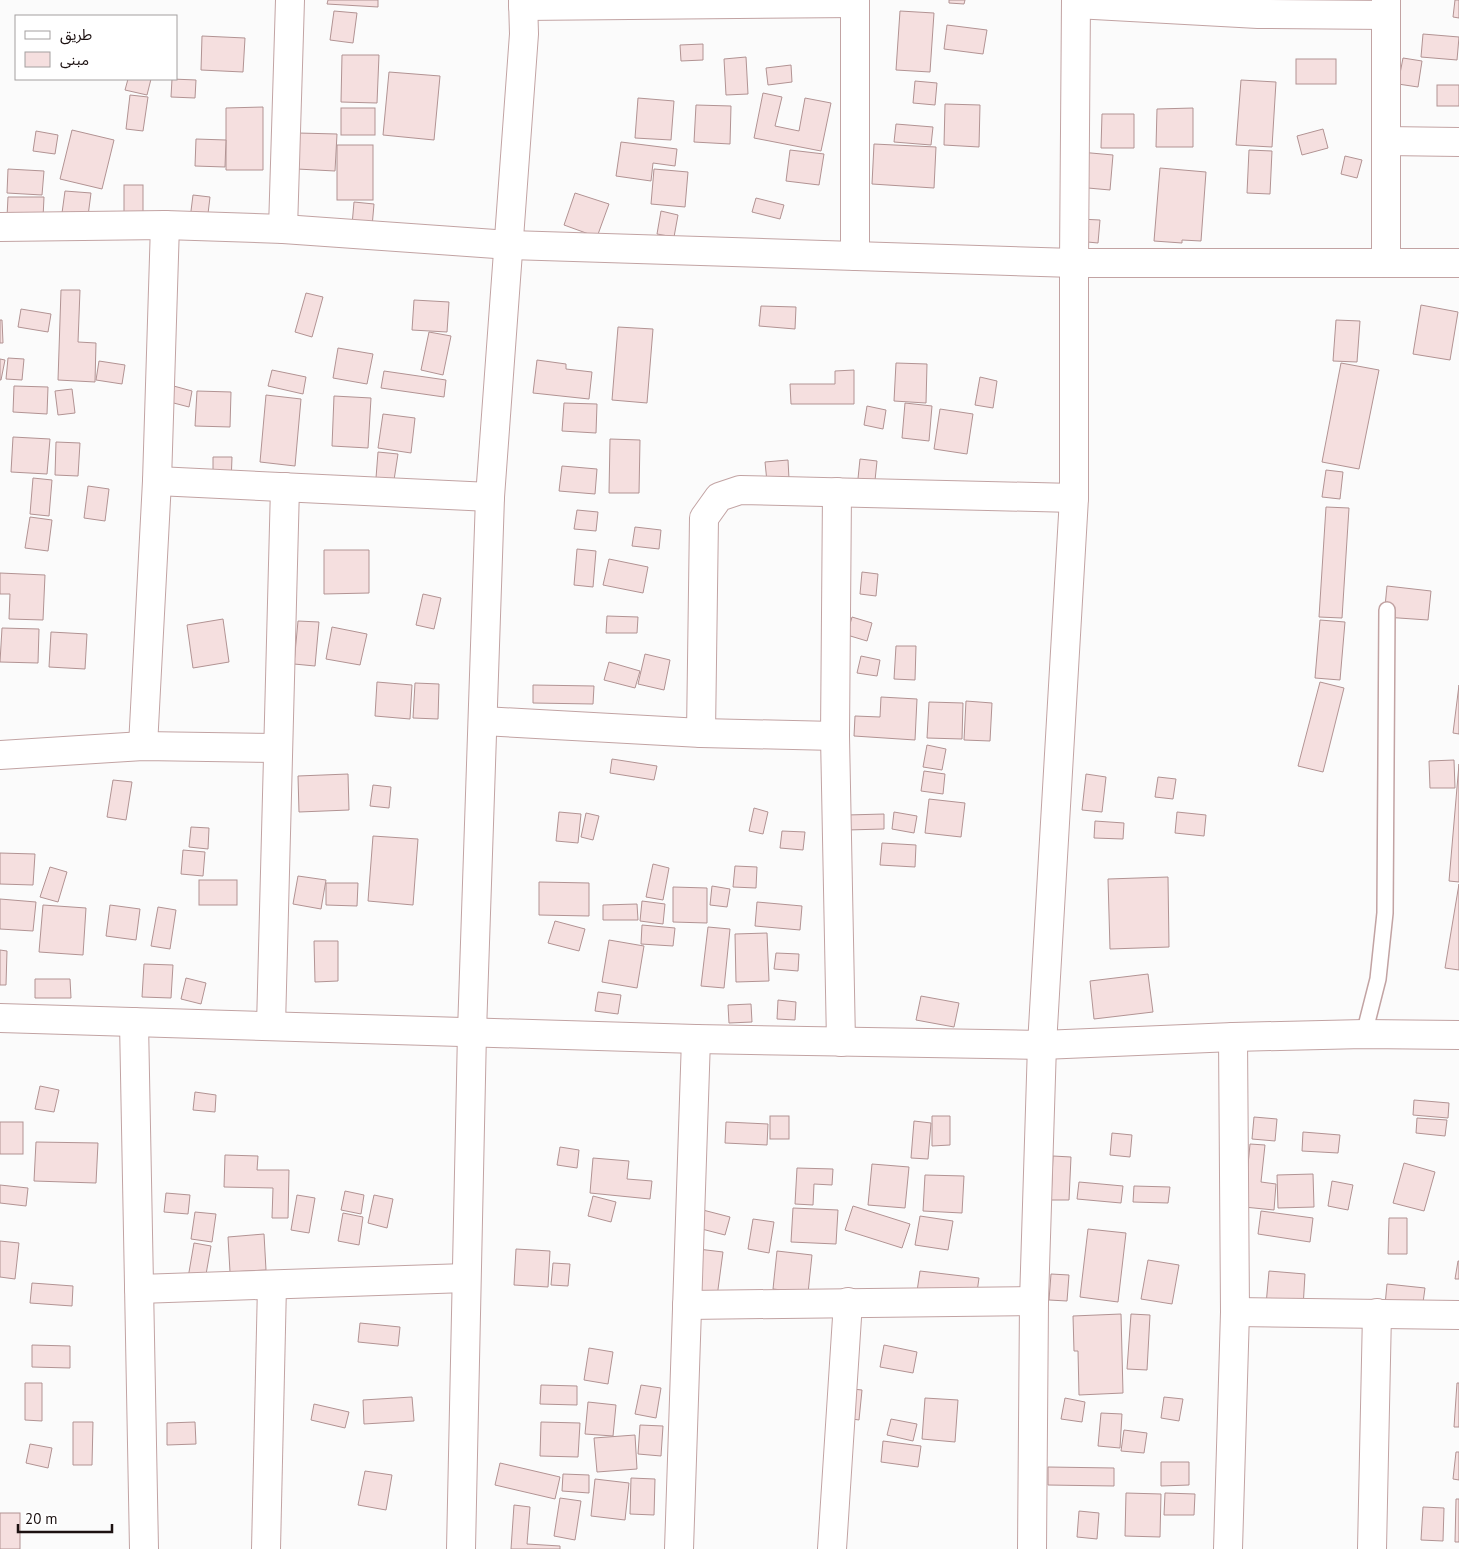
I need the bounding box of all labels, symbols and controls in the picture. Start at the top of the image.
legend [15,15,178,80]
text: طريق [60,25,92,45]
text: مبنى [60,50,89,69]
scale bar [18,1502,111,1534]
text: 20 m [25,1509,58,1528]

